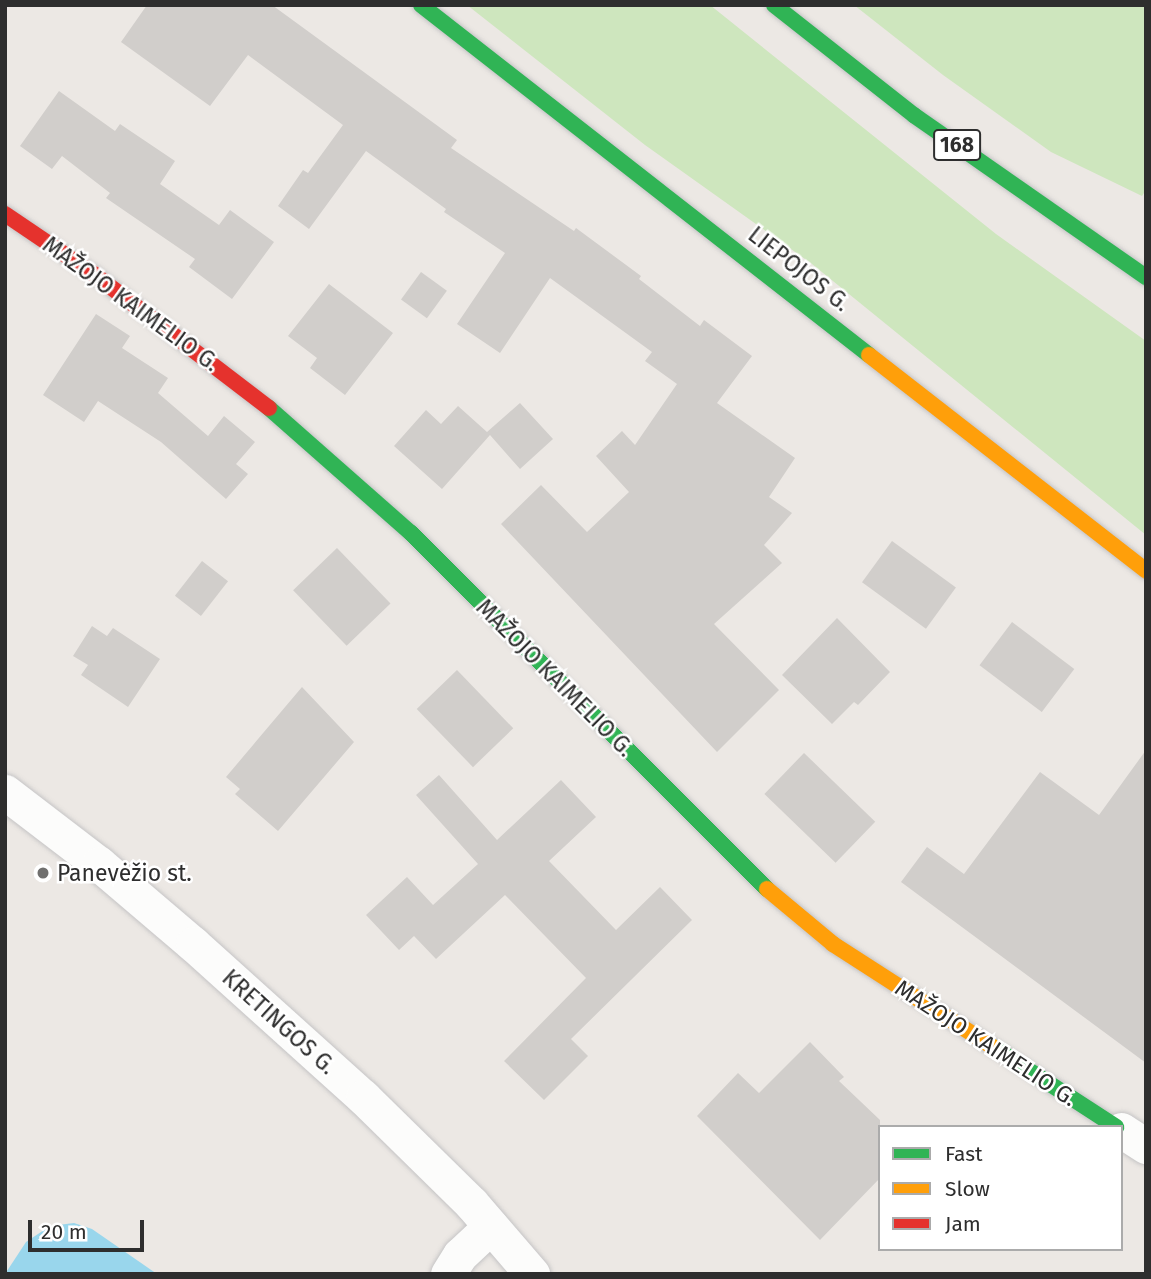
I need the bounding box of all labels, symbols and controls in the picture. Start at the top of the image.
road number: 168 [932,128,982,162]
street label: LIEPOJOS G. [743,221,855,317]
street label: MAŽOJO KAIMELIO G. [37,231,225,377]
street label: MAŽOJO KAIMELIO G. [471,594,639,762]
place label: Panevėžio st. [57,859,192,887]
marker: Panevėžio st. [35,865,51,881]
street label: KRETINGOS G. [217,964,341,1080]
street label: MAŽOJO KAIMELIO G. [890,974,1082,1112]
legend [878,1125,1123,1251]
text: Fast [945,1141,983,1167]
text: Slow [945,1176,990,1202]
scale bar [32,1206,147,1250]
text: Jam [945,1211,981,1237]
text: 20 m [41,1219,87,1245]

